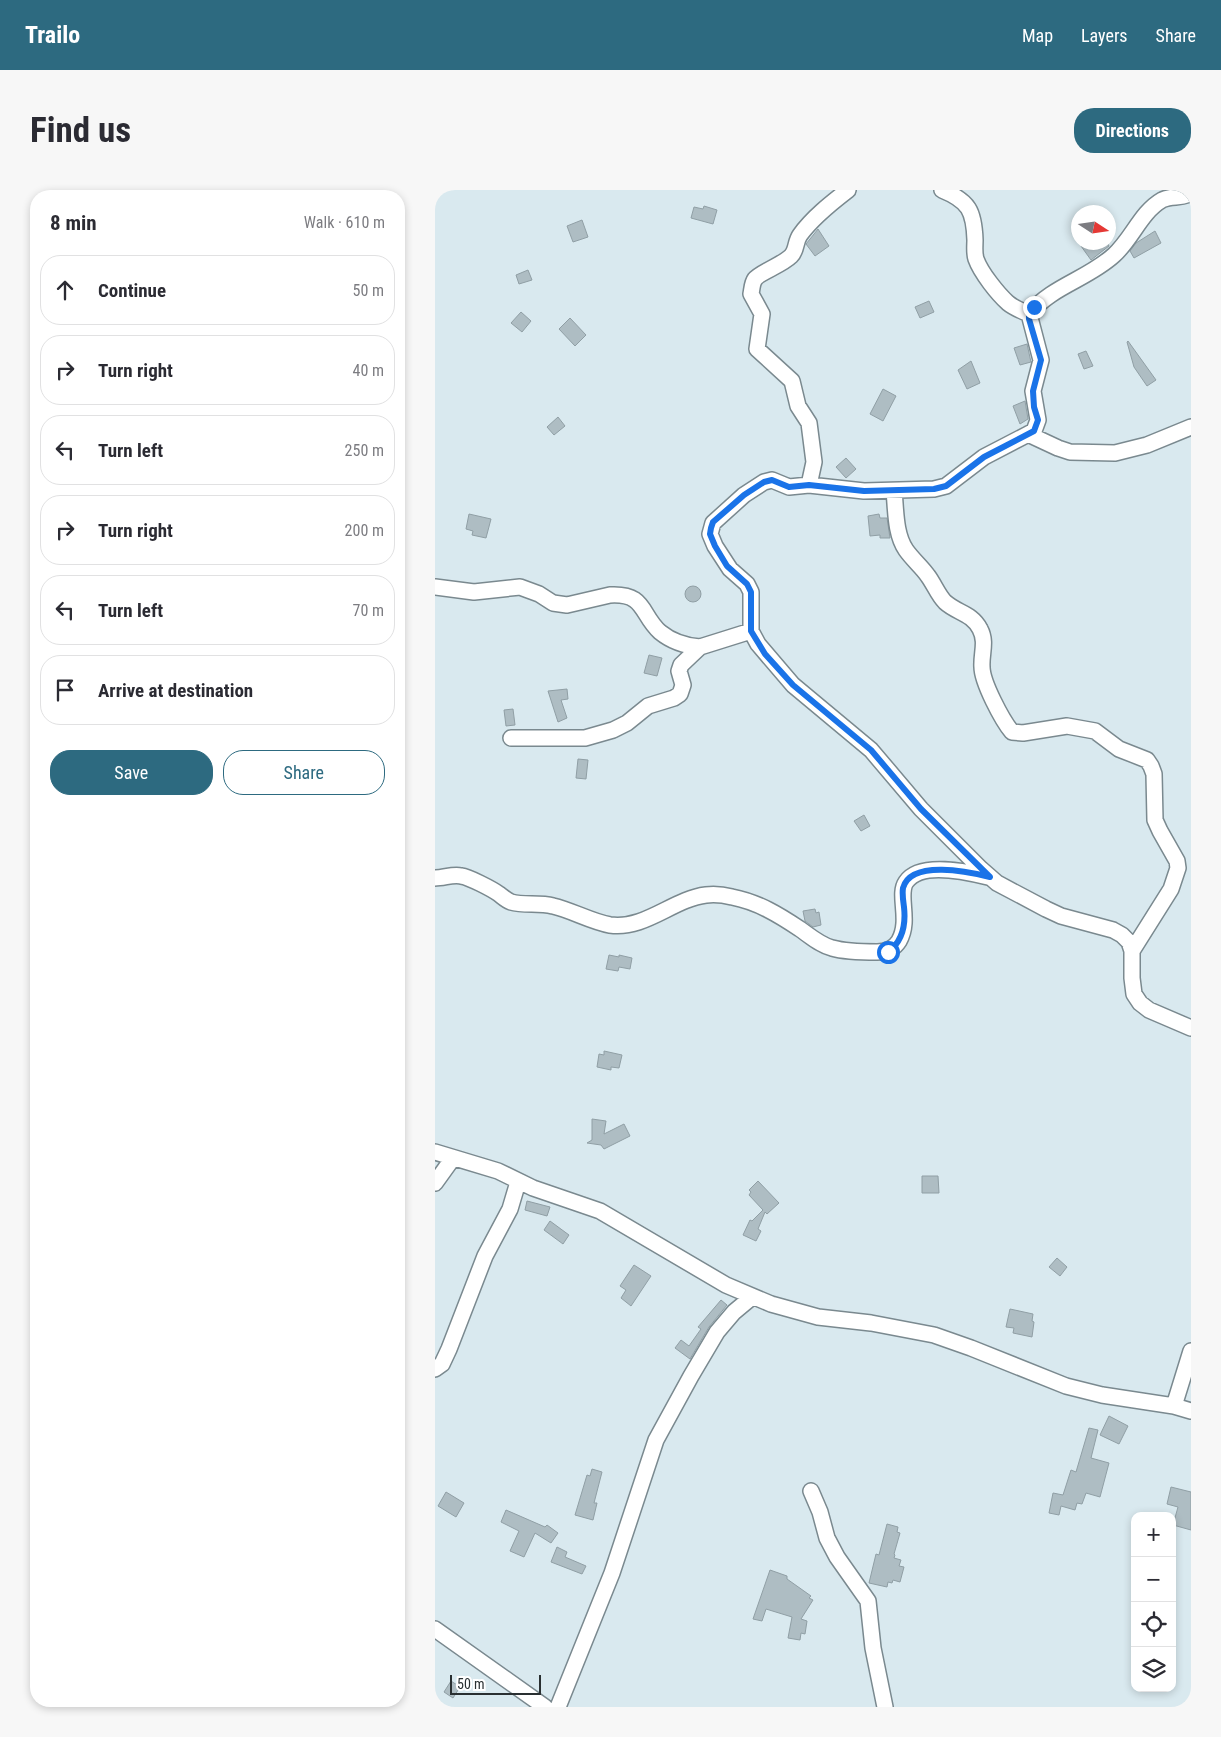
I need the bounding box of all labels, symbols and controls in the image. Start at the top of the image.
text: Trailo [25,21,80,49]
text: Map [1022,25,1053,46]
text: Layers [1081,25,1128,46]
text: Share [1156,25,1196,46]
button: Directions [1074,108,1191,153]
text: Find us [30,110,131,151]
north arrow [1071,205,1116,250]
text: 8 min [50,211,97,235]
text: Walk · 610 m [304,213,385,232]
icon: ahead [51,276,79,304]
text: Continue [98,279,166,302]
text: 50 m [352,281,384,300]
route end [1023,296,1046,319]
icon: right [51,356,79,384]
text: Turn right [98,359,173,382]
text: 40 m [352,361,384,380]
icon: left [51,436,79,464]
text: Turn left [98,439,163,462]
text: 250 m [345,441,384,460]
icon: right [51,516,79,544]
text: Turn right [98,519,173,542]
text: 200 m [345,521,384,540]
icon: left [51,596,79,624]
text: Turn left [98,599,163,622]
text: 70 m [352,601,384,620]
icon: arrive [51,676,79,704]
text: Arrive at destination [98,679,253,702]
button: Save [50,750,213,795]
button: Share [223,750,385,795]
route start [877,941,900,964]
map controls [1131,1512,1176,1692]
button: + [1131,1512,1176,1557]
button: − [1131,1557,1176,1602]
button: locate [1131,1602,1176,1647]
button: layers [1131,1647,1176,1692]
scale bar [450,1672,541,1695]
text: 50 m [457,1676,485,1692]

